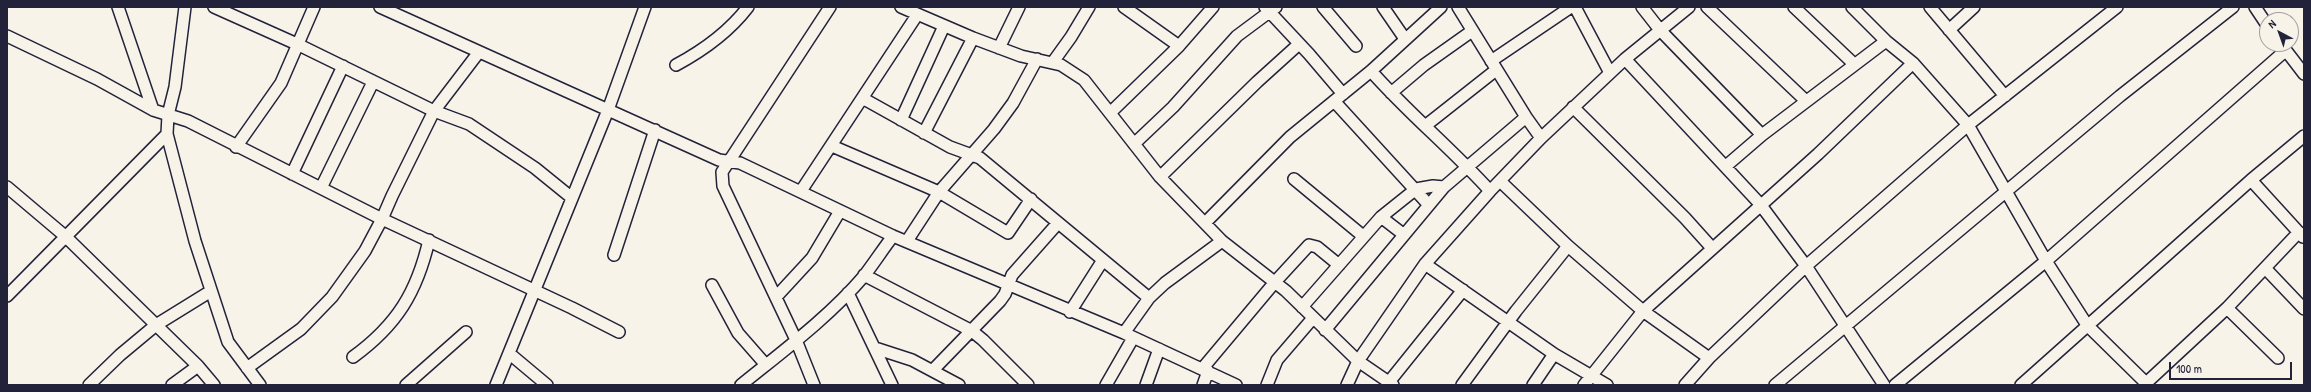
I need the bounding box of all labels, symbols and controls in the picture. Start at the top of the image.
north arrow [2259,12,2299,52]
text: N [2265,16,2279,31]
scale bar [2171,354,2294,380]
text: 100 m [2176,360,2202,377]

